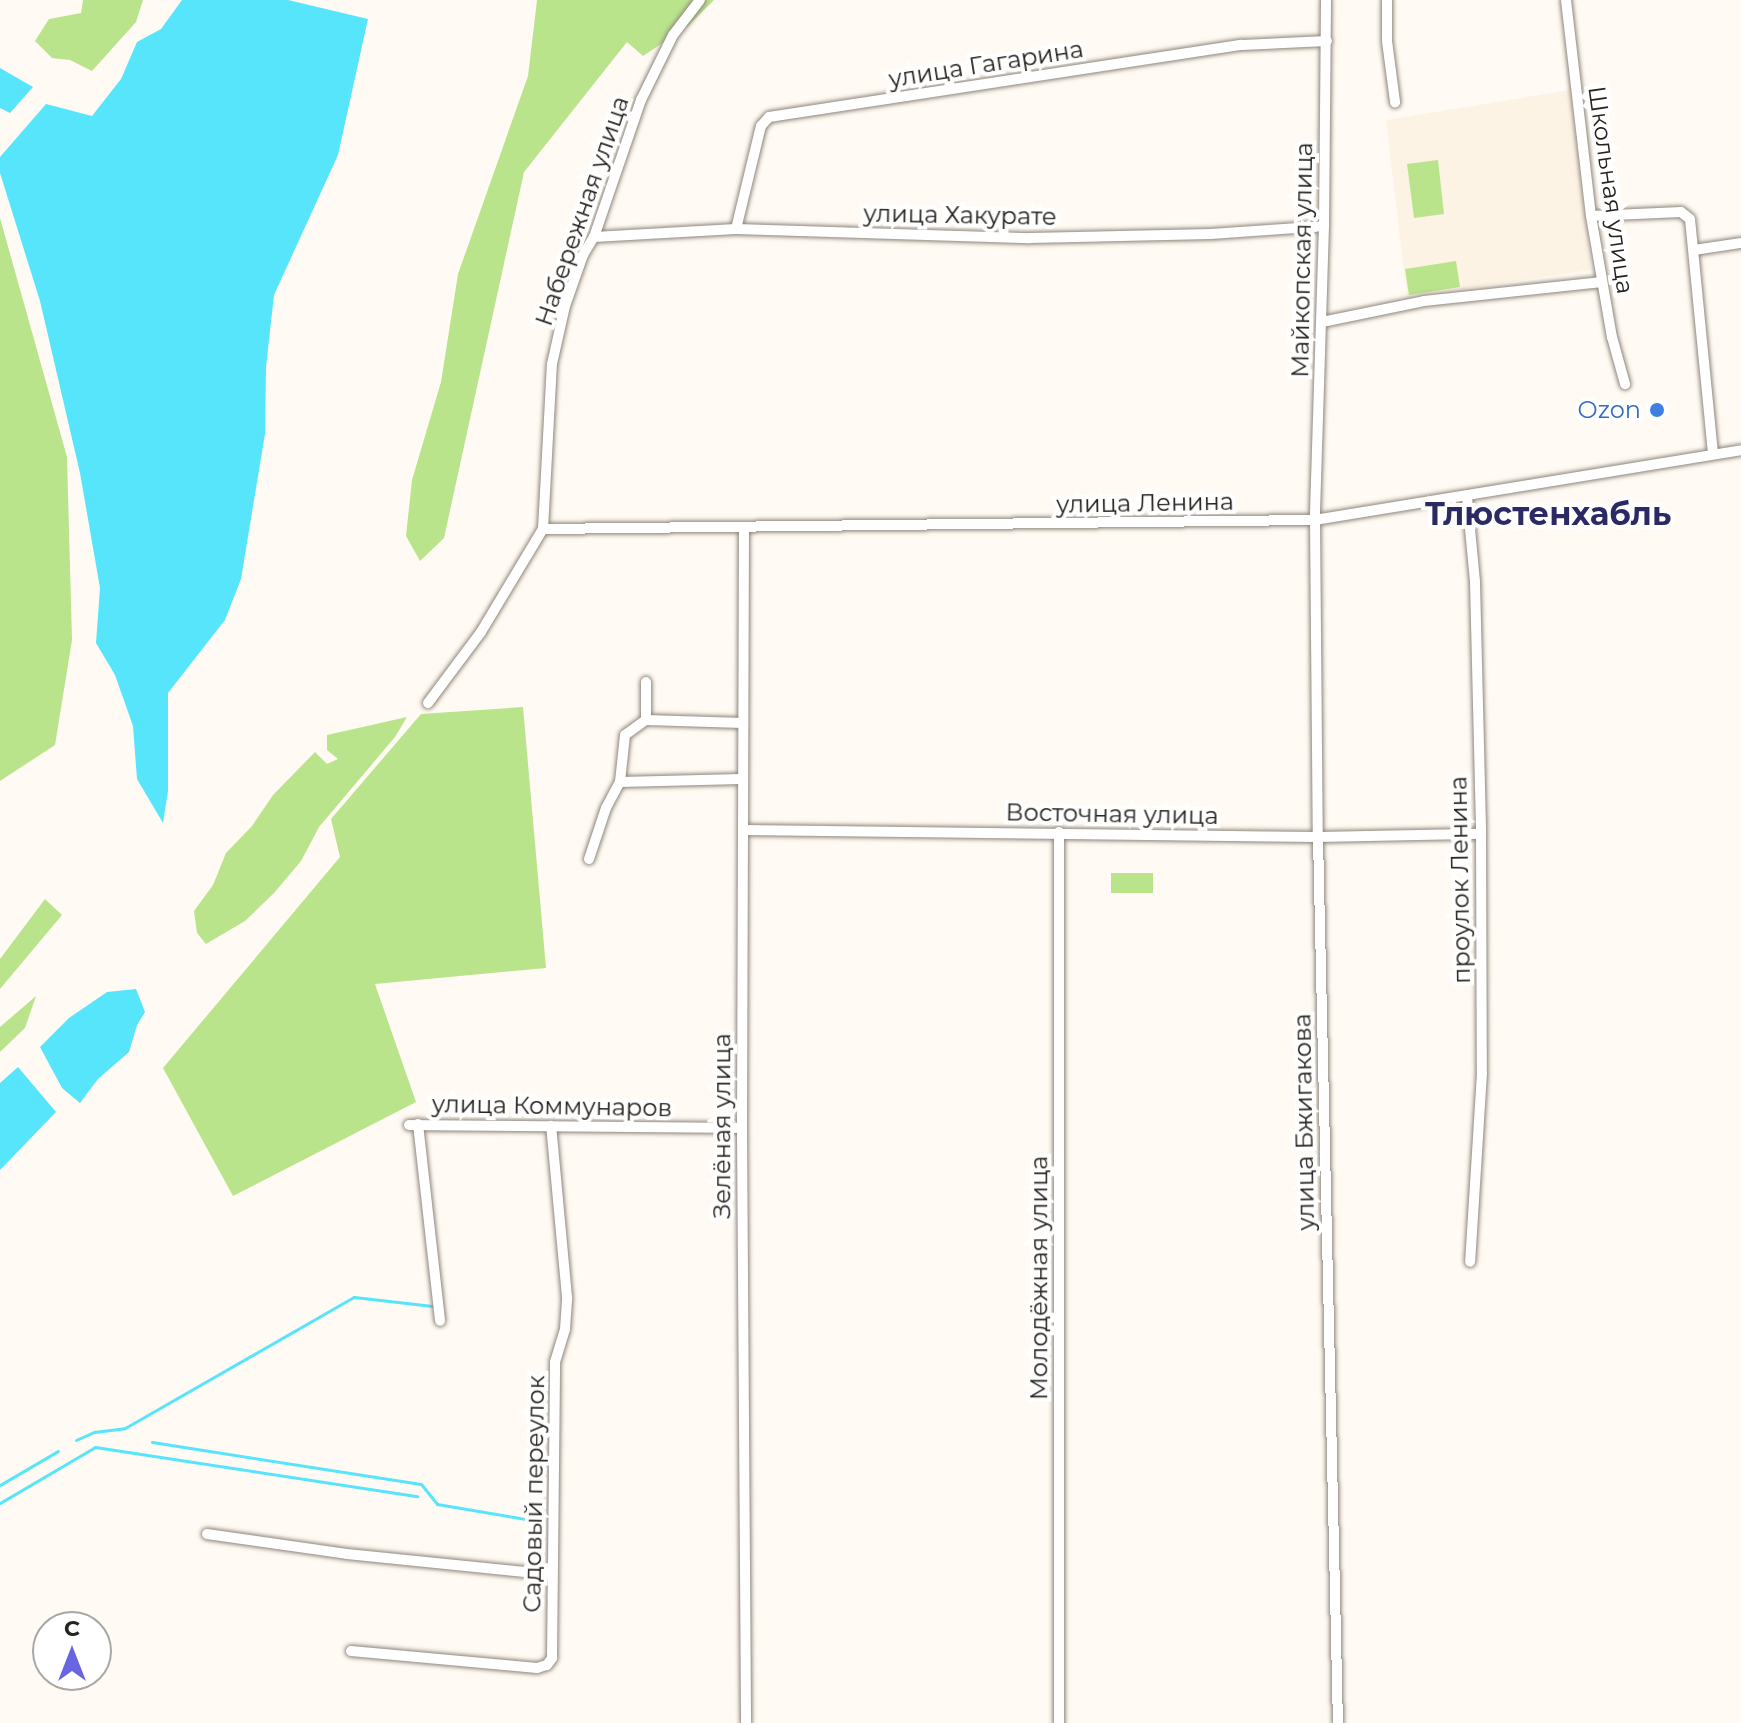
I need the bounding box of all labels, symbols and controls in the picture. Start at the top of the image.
street label: улица Гагарина [887,34,1085,94]
street label: Школьная улица [1582,84,1640,296]
street label: Набережная улица [529,92,635,330]
street label: Майкопская улица [1286,142,1318,378]
street label: улица Хакурате [863,199,1057,231]
place label: Ozon [1578,396,1641,424]
marker: Ozon [1648,401,1666,419]
street label: улица Ленина [1056,487,1234,519]
district label: Тлюстенхабль [1425,495,1671,533]
street label: проулок Ленина [1444,776,1476,984]
street label: Восточная улица [1005,798,1219,830]
street label: улица Бжигакова [1288,1013,1320,1231]
street label: Зелёная улица [708,1033,736,1219]
street label: улица Коммунаров [432,1090,672,1122]
street label: Молодёжная улица [1025,1156,1053,1400]
street label: Садовый переулок [518,1375,550,1613]
north arrow [32,1611,112,1691]
text: С [64,1615,80,1642]

